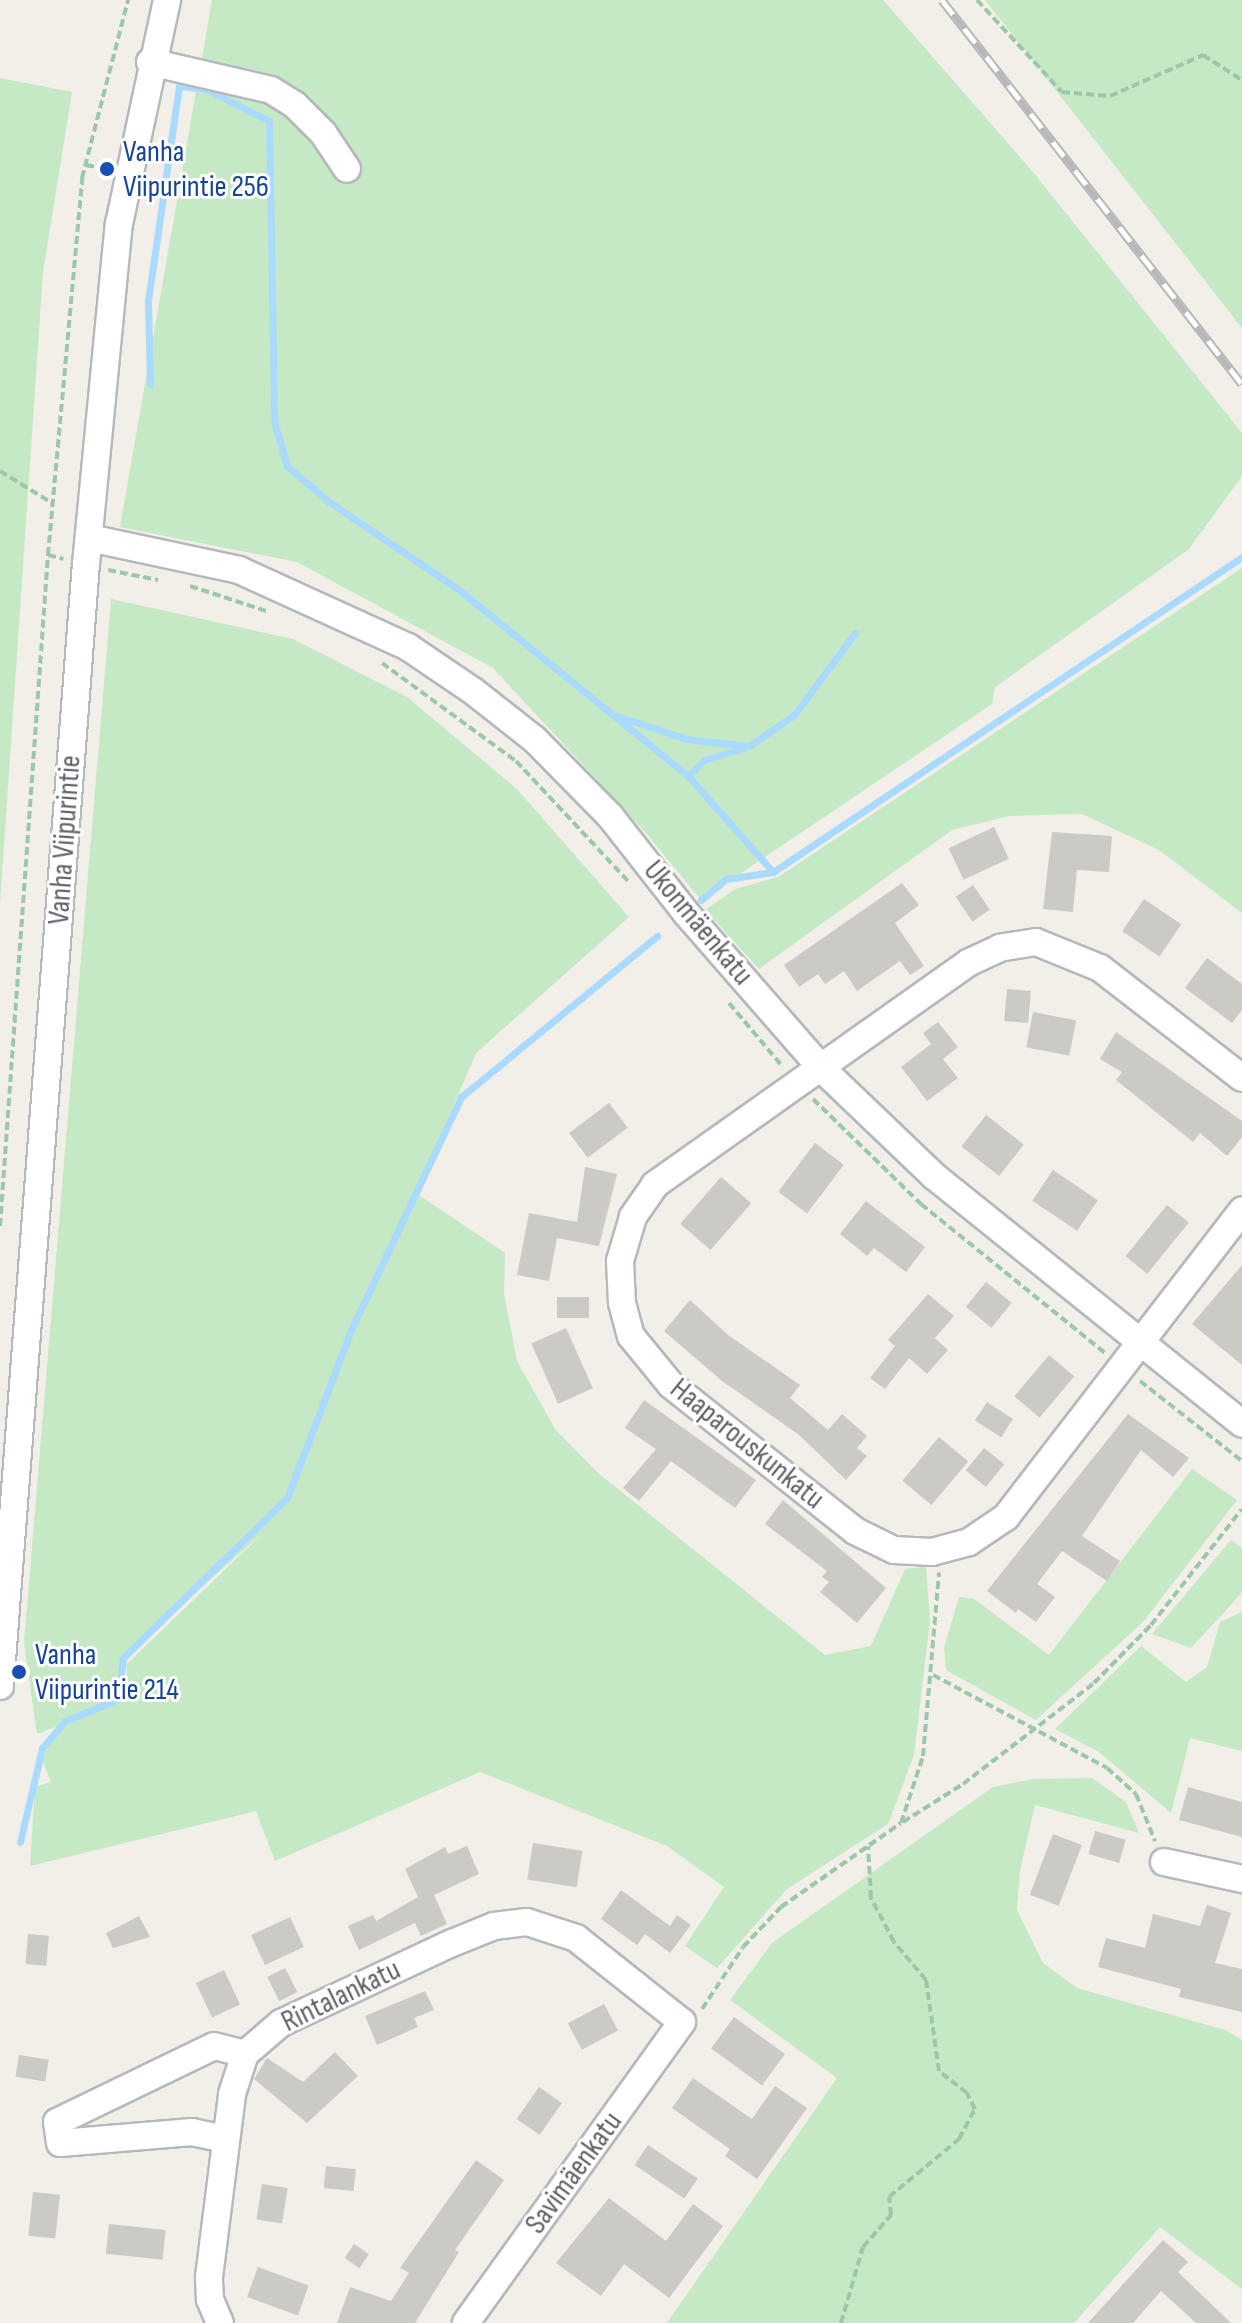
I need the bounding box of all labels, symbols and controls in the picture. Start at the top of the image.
place label: Vanha Viipurintie 256 [123,134,269,204]
marker: Vanha Viipurintie 256 [98,160,116,178]
street label: Vanha Viipurintie [41,754,89,926]
street label: Ukonmäenkatu [636,853,760,993]
street label: Haaparouskunkatu [663,1371,831,1517]
place label: Vanha Viipurintie 214 [35,1637,179,1708]
marker: Vanha Viipurintie 214 [10,1663,28,1681]
street label: Rintalankatu [276,1952,406,2040]
street label: Savimäenkatu [518,2105,630,2241]

